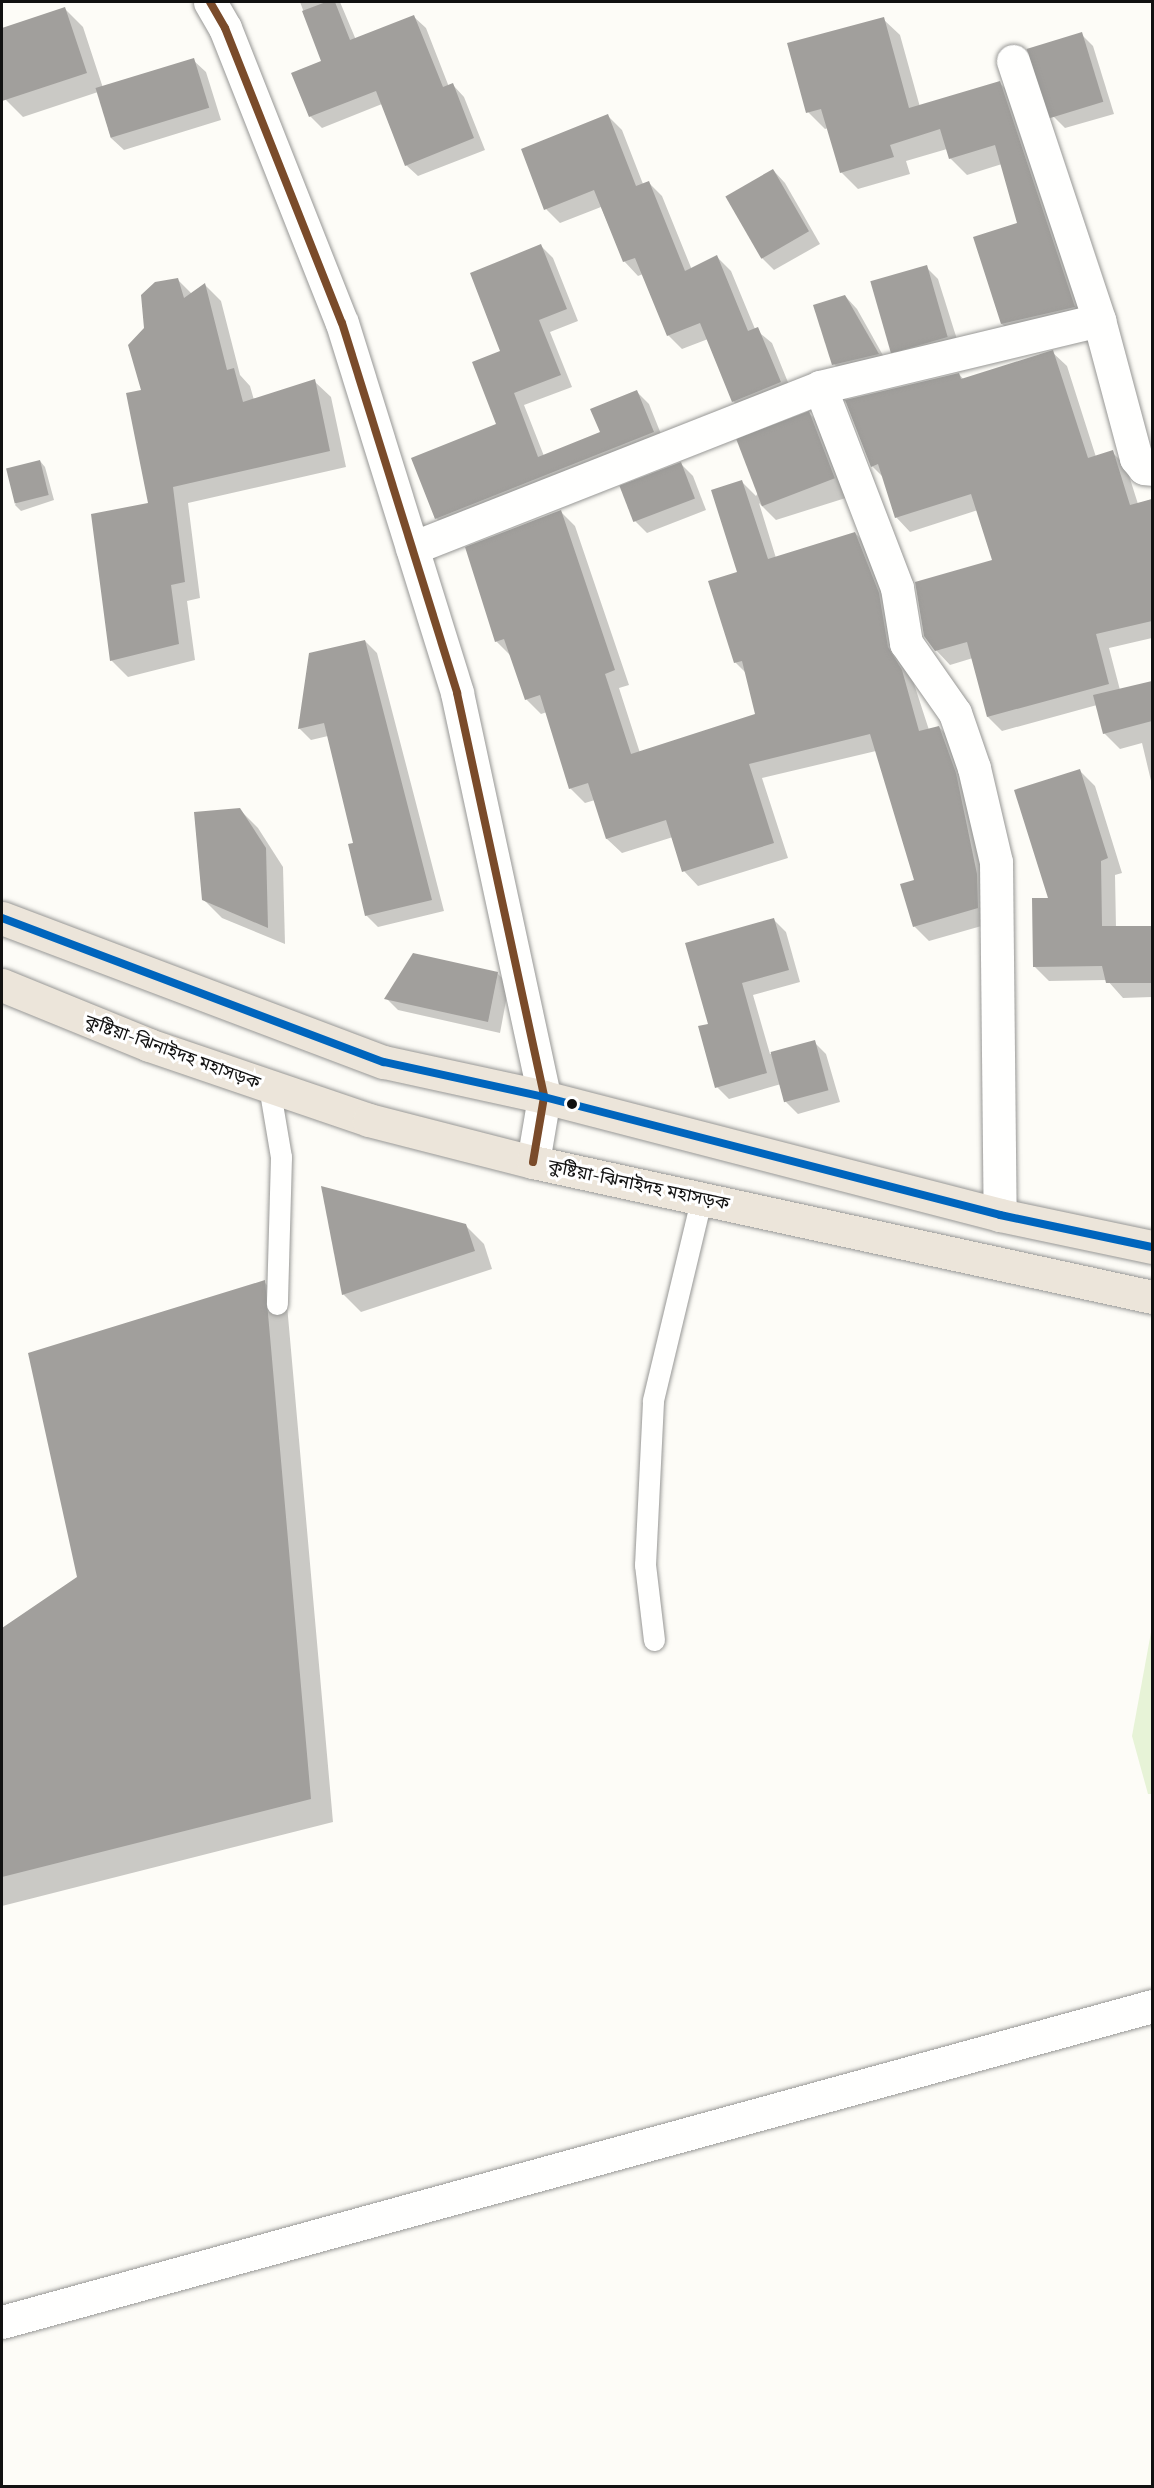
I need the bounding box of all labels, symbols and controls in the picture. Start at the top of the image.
street label: কুষ্টিয়া-ঝিনাইদহ মহাসড়ক [82,1009,264,1093]
unlabelled marker [566,1098,578,1110]
street label: কুষ্টিয়া-ঝিনাইদহ মহাসড়ক [546,1154,732,1214]

